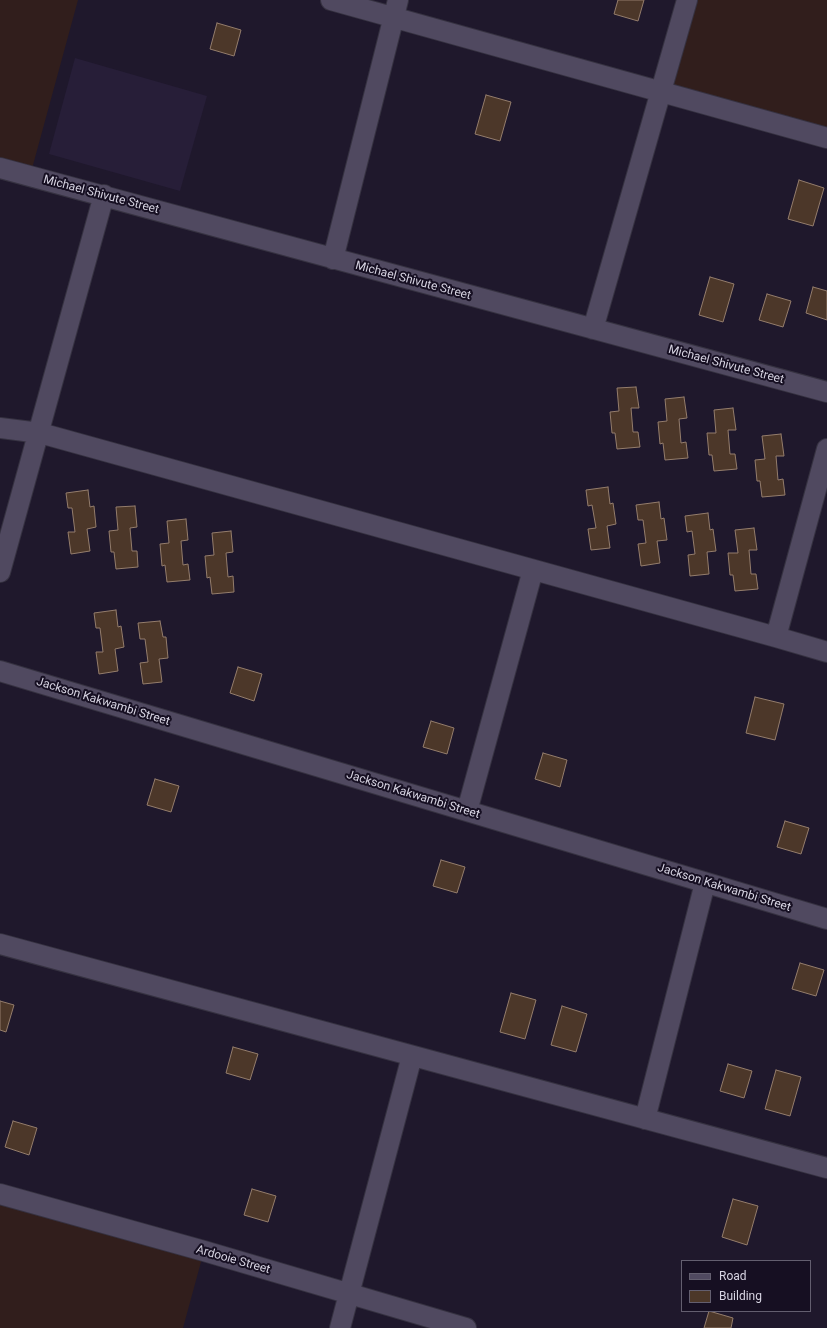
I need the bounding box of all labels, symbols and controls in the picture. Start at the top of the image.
street label: Michael Shivute Street [42,173,160,217]
street label: Michael Shivute Street [354,259,472,303]
street label: Michael Shivute Street [667,343,785,387]
street label: Jackson Kakwambi Street [35,675,171,729]
street label: Jackson Kakwambi Street [345,768,481,822]
street label: Jackson Kakwambi Street [656,861,792,915]
street label: Ardooie Street [194,1243,272,1277]
legend [681,1260,811,1312]
text: Road [719,1269,747,1283]
text: Building [719,1289,762,1303]

